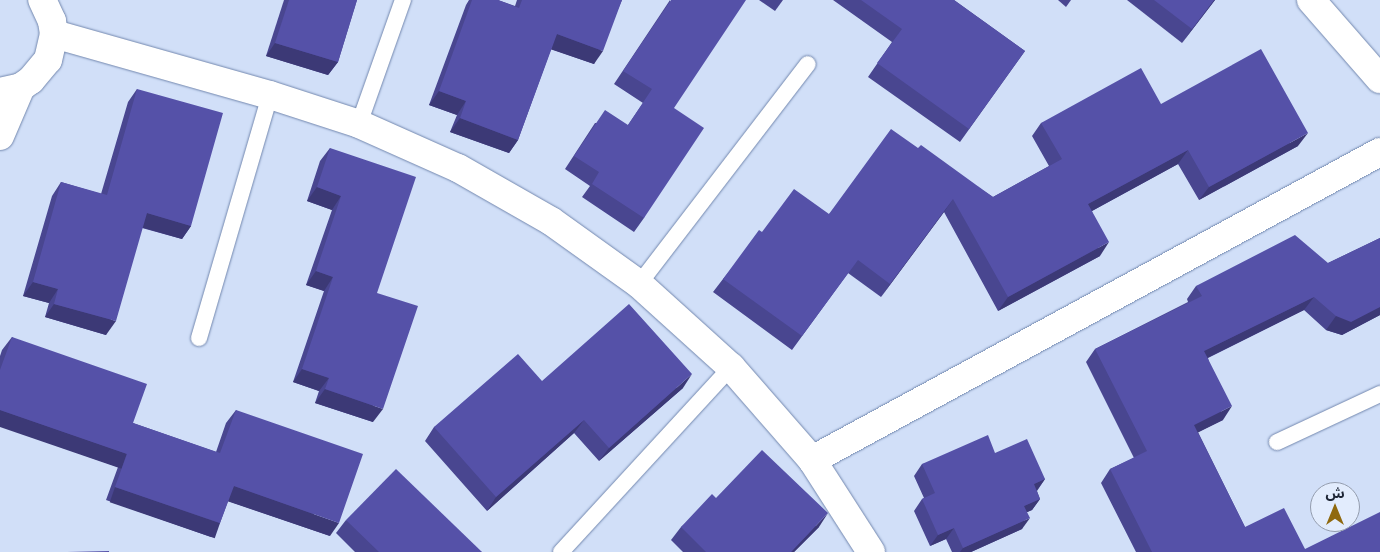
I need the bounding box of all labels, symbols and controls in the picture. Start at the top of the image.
north arrow [1310,482,1360,532]
text: ش [1325,484,1345,501]

